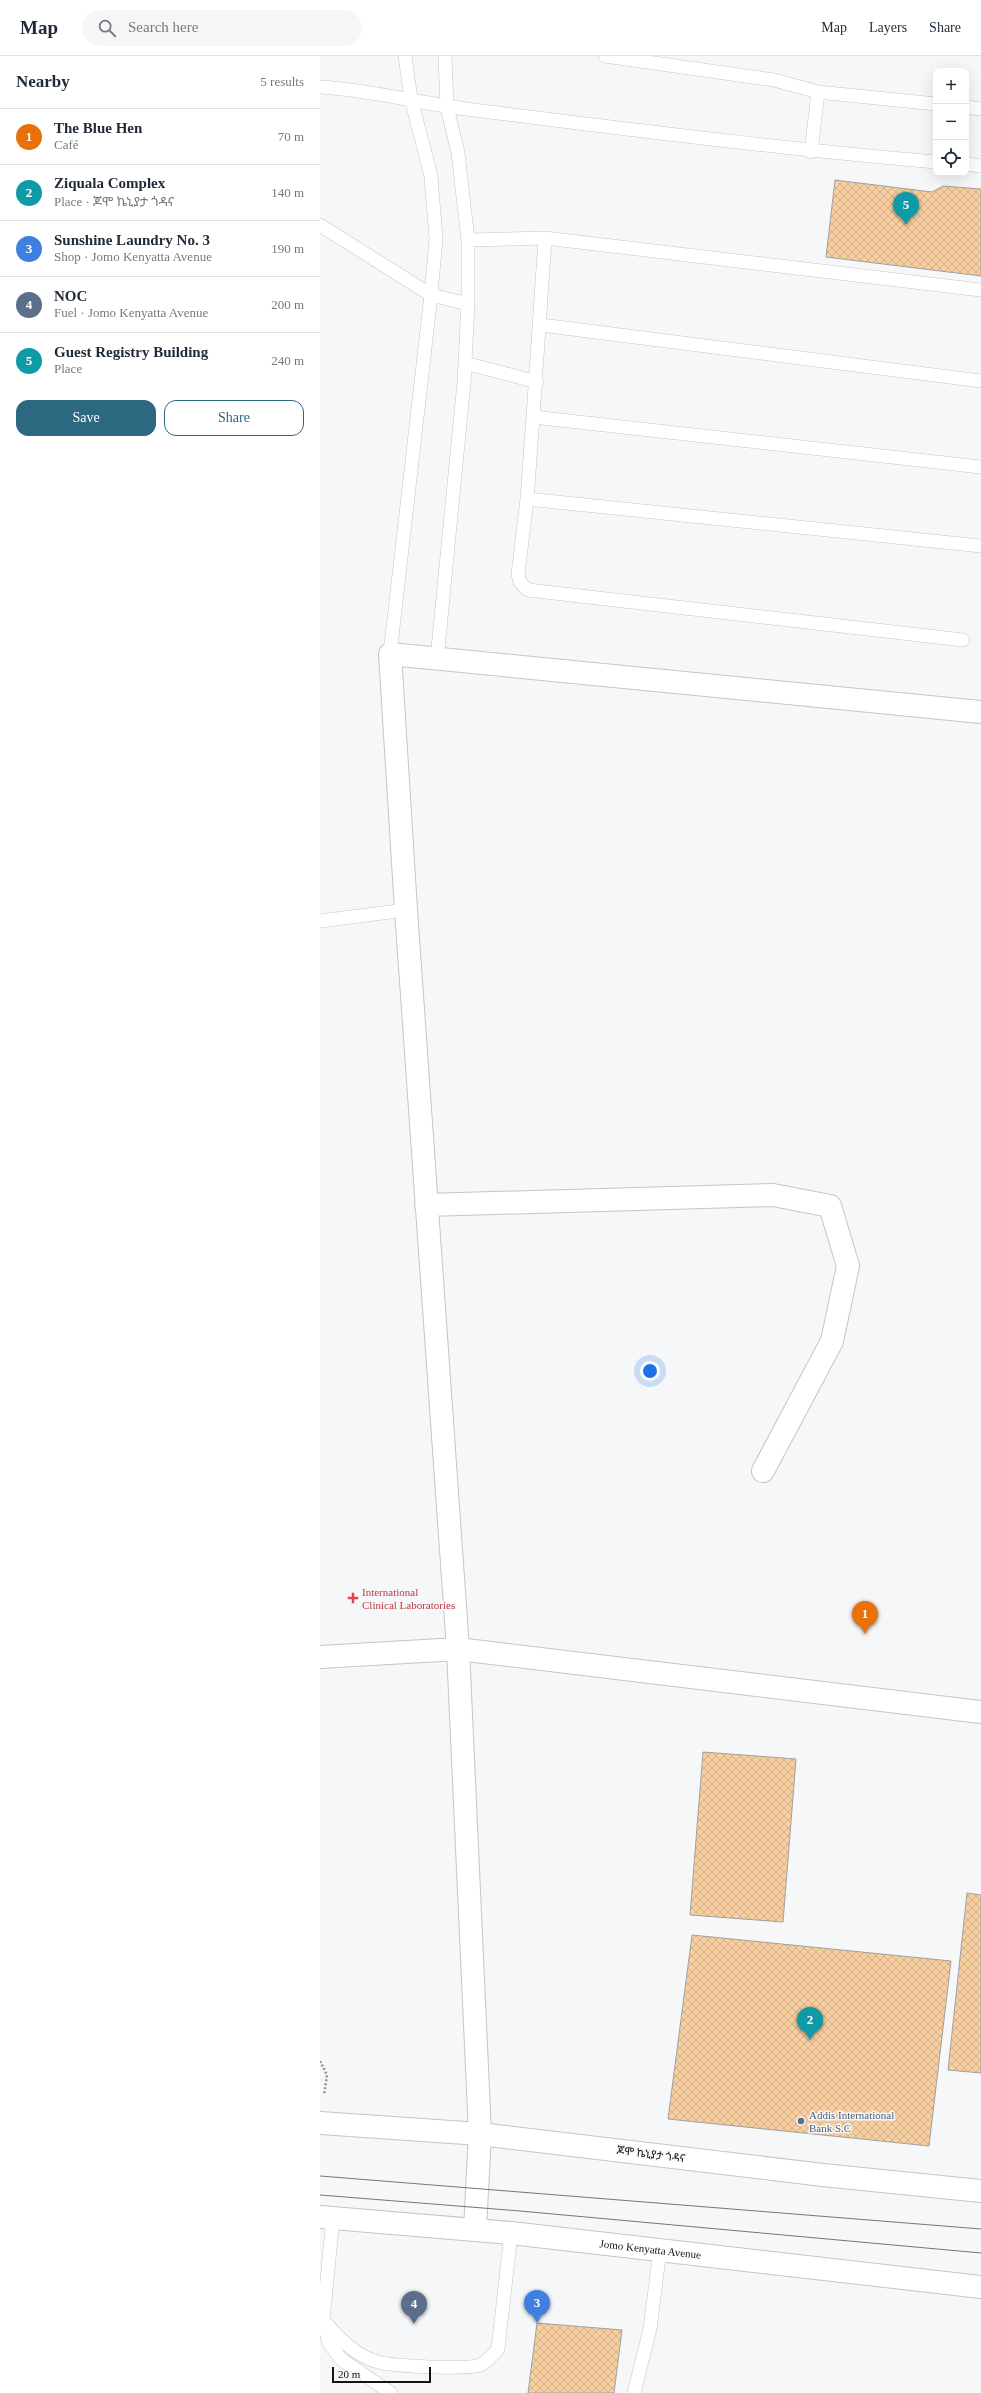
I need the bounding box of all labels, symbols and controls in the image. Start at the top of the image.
search box [82,10,362,46]
text: Map [20,17,58,38]
icon: search [96,17,118,39]
text: Search here [128,19,198,35]
text: Map [821,20,847,35]
text: Layers [869,20,907,35]
text: Share [929,20,961,35]
map controls [933,68,969,176]
button: + [933,68,969,104]
text: Nearby [16,72,70,91]
text: 5 results [260,74,304,89]
button: − [933,104,969,140]
text: The Blue Hen [54,120,142,136]
text: 1 [26,129,32,144]
text: 70 m [278,129,304,144]
text: Café [54,137,79,152]
button: locate [933,140,969,176]
text: Ziquala Complex [54,175,165,191]
text: 2 [26,185,32,200]
text: 140 m [271,185,304,200]
pin: 5 [893,192,919,225]
text: Place · ጆሞ ኬኒያታ ጎዳና [54,194,174,209]
text: Sunshine Laundry No. 3 [54,232,210,248]
text: 3 [26,241,32,256]
text: 190 m [271,241,304,256]
text: Shop · Jomo Kenyatta Avenue [54,249,212,264]
text: NOC [54,288,87,304]
text: 4 [26,297,32,312]
text: 200 m [271,297,304,312]
text: Fuel · Jomo Kenyatta Avenue [54,305,208,320]
text: Guest Registry Building [54,344,208,360]
text: 5 [26,353,32,368]
text: 240 m [271,353,304,368]
text: Place [54,361,82,376]
button: Save [16,400,156,436]
button: Share [164,400,304,436]
your location [640,1361,660,1381]
place label: International Clinical Laboratories [362,1586,455,1611]
marker: International Clinical Laboratories [347,1592,359,1604]
pin: 1 [852,1601,878,1634]
pin: 2 [797,2007,823,2040]
place label: Addis International Bank S.C [809,2109,894,2134]
marker: Addis International Bank S.C [796,2116,806,2126]
street label: ጆሞ ኬኒያታ ጎዳና [616,2144,686,2164]
street label: Jomo Kenyatta Avenue [599,2237,702,2261]
pin: 3 [524,2290,550,2323]
pin: 4 [401,2291,427,2324]
scale bar [332,2365,431,2384]
text: 20 m [338,2368,360,2380]

